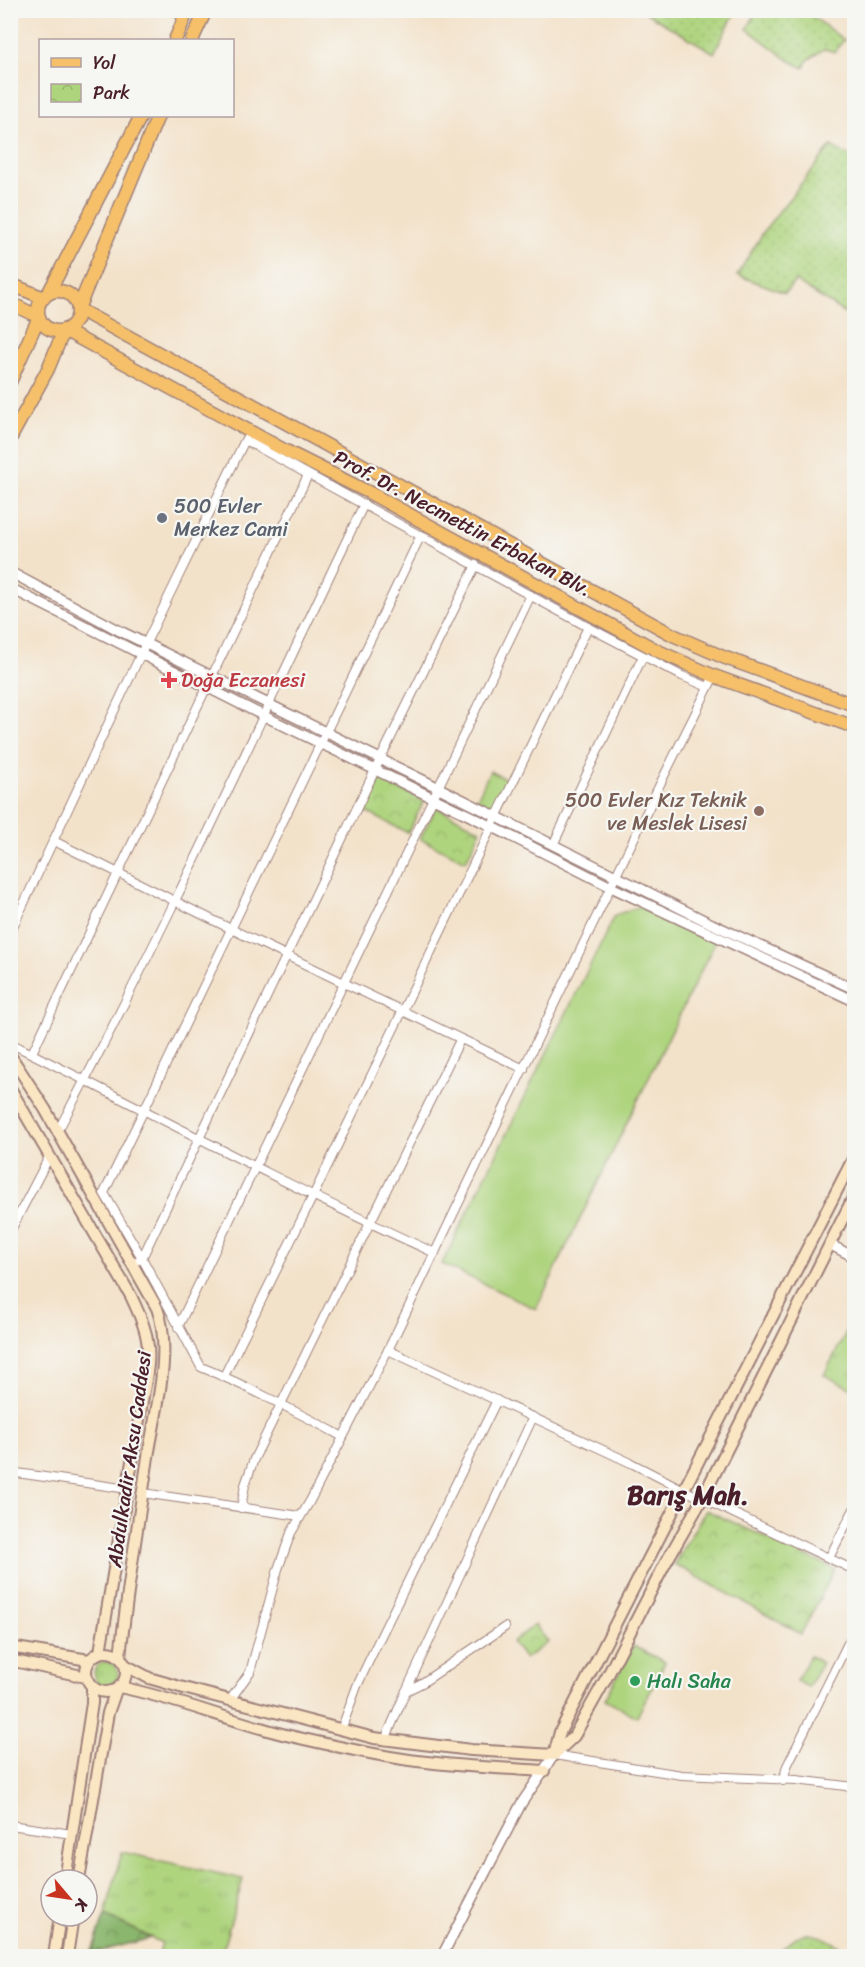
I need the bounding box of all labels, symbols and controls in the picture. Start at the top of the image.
legend [39,39,234,117]
text: Yol [93,47,116,79]
text: Park [93,77,130,109]
street label: Prof. Dr. Necmettin Erbakan Blv. [327,440,598,607]
place label: 500 Evler Merkez Cami [174,489,289,547]
marker: 500 Evler Merkez Cami [155,511,169,525]
place label: Doğa Eczanesi [181,663,306,698]
marker: Doğa Eczanesi [162,673,176,687]
place label: 500 Evler Kız Teknik ve Meslek Lisesi [565,783,747,841]
marker: 500 Evler Kız Teknik ve Meslek Lisesi [752,804,766,818]
street label: Abdulkadir Aksu Caddesi [97,1347,162,1570]
district label: Barış Mah. [627,1472,749,1518]
place label: Halı Saha [647,1664,732,1699]
marker: Halı Saha [628,1674,642,1688]
north arrow [39,1868,99,1928]
text: K [66,1893,97,1917]

